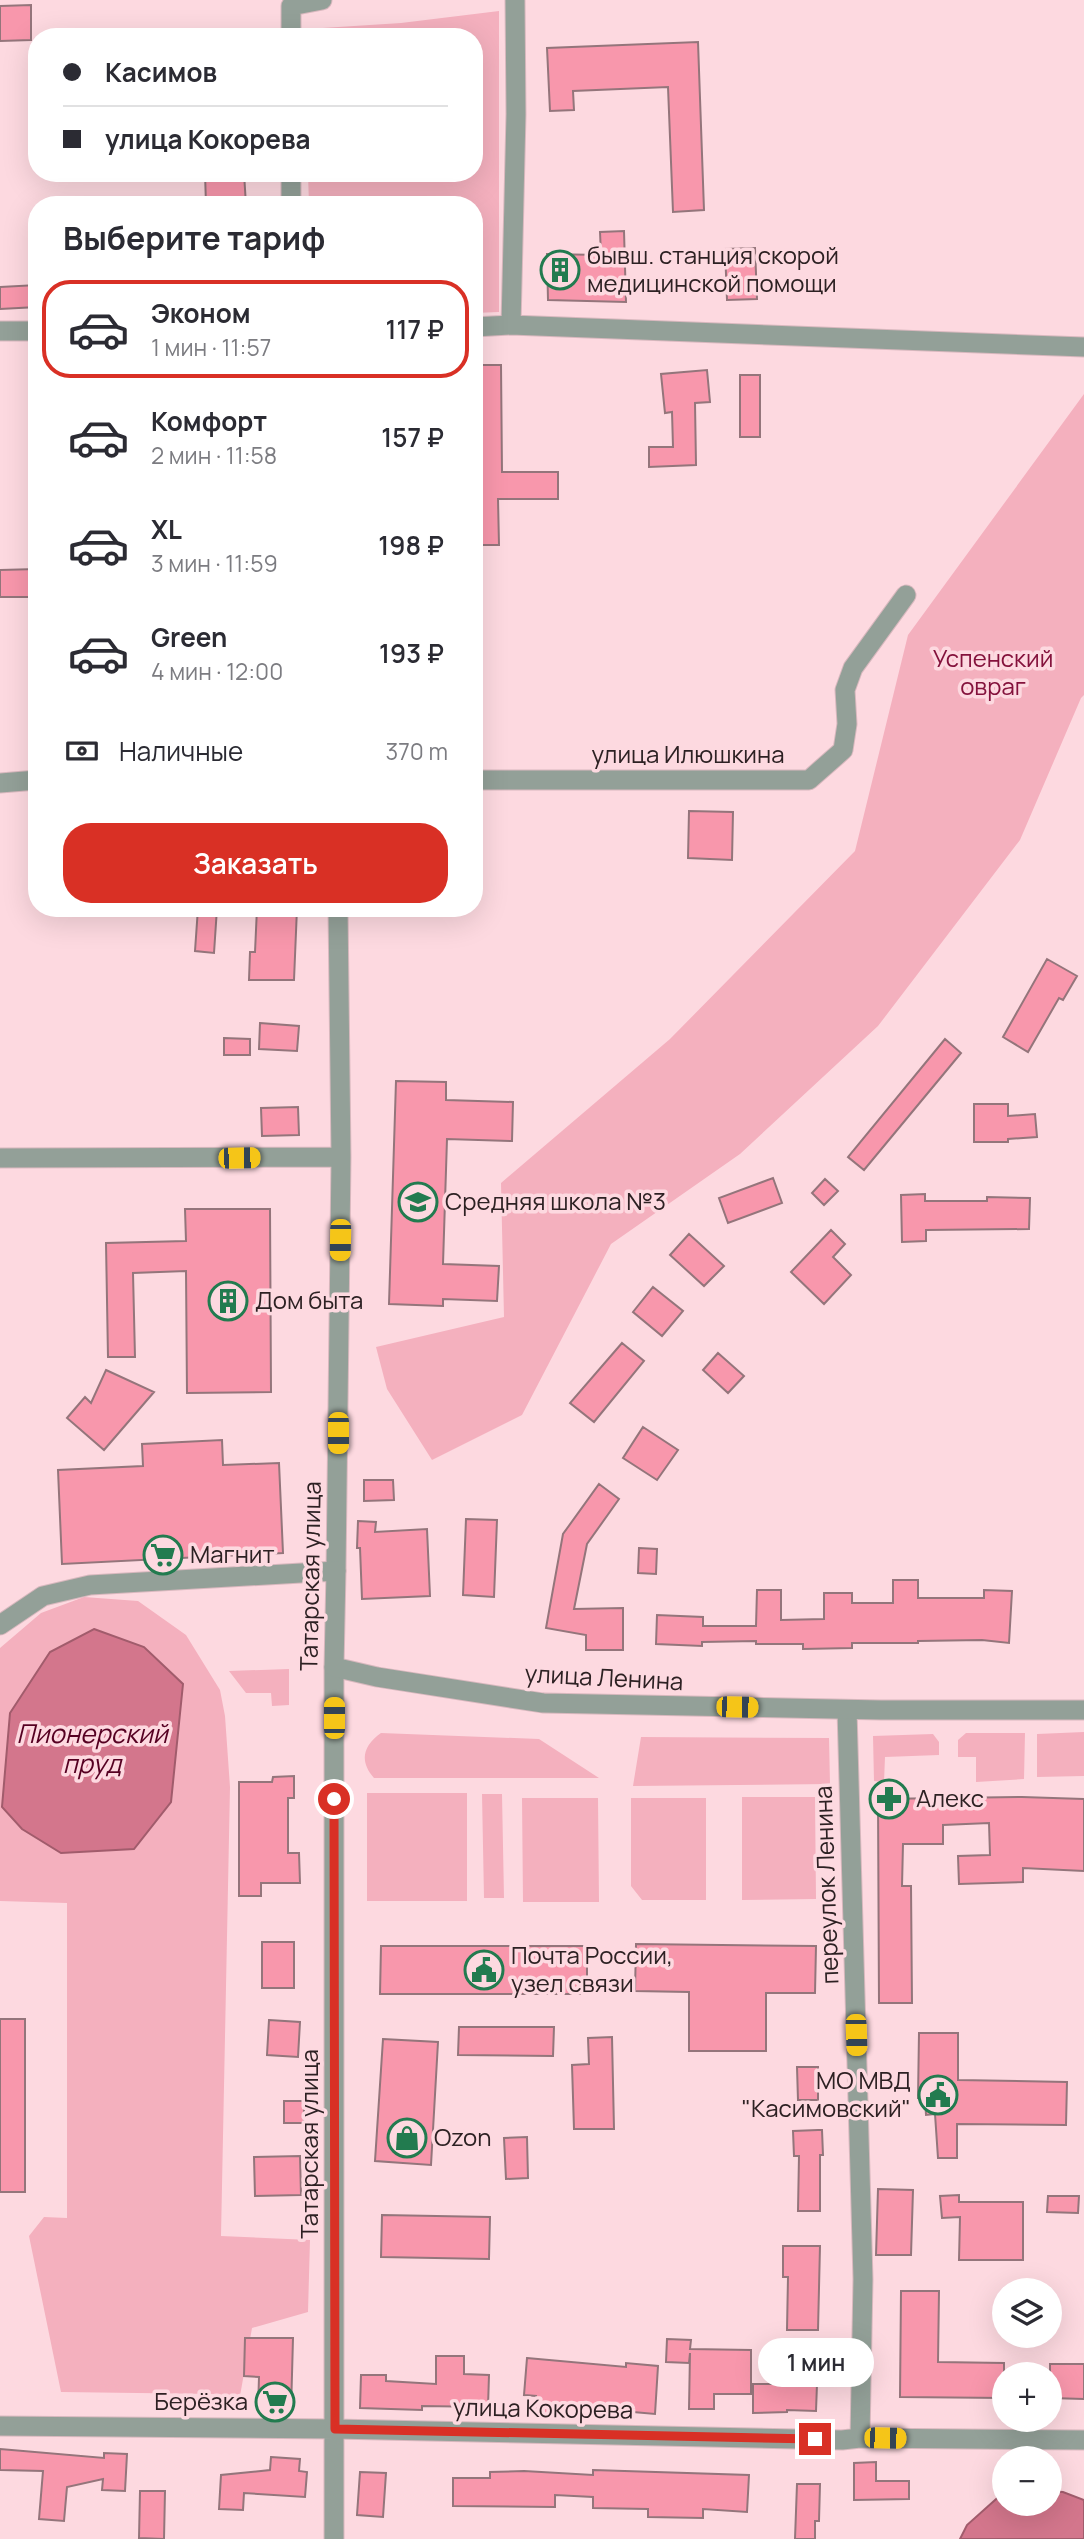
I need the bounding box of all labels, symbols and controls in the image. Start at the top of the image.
text: Касимов [105,54,217,90]
text: улица Кокорева [105,121,311,157]
text: Выберите тариф [63,216,325,260]
place label: бывш. станция скорой медицинской помощи [587,238,839,299]
building icon: бывш. станция скорой медицинской помощи [539,249,581,291]
text: Эконом [151,295,251,331]
icon: car [67,298,130,361]
text: 117 ₽ [386,311,444,347]
text: 1 мин · 11:57 [151,331,271,363]
text: Комфорт [151,403,267,439]
icon: car [67,406,130,469]
text: 157 ₽ [381,419,444,455]
text: 2 мин · 11:58 [151,439,277,471]
text: XL [151,511,182,547]
icon: car [67,514,130,577]
text: 198 ₽ [378,527,444,563]
text: 3 мин · 11:59 [151,547,278,579]
text: Green [151,619,227,655]
icon: car [67,622,130,685]
text: 193 ₽ [379,635,444,671]
park label: Успенский овраг [933,641,1053,702]
text: 4 мин · 12:00 [151,655,283,687]
icon: cash [63,732,101,770]
text: Наличные [119,733,243,769]
text: 370 m [386,735,448,767]
street label: улица Илюшкина [591,737,785,770]
button: Заказать [63,823,448,903]
car [218,1147,261,1169]
school or university icon: Средняя школа №3 [397,1181,439,1223]
place label: Средняя школа №3 [445,1184,666,1217]
car [330,1219,351,1261]
building icon: Дом быта [207,1280,249,1322]
place label: Дом быта [255,1283,363,1316]
car [328,1412,349,1454]
street label: Татарская улица [291,1481,328,1671]
supermarket icon: Магнит [142,1534,184,1576]
place label: Магнит [190,1537,275,1570]
street label: улица Ленина [524,1656,684,1697]
car [716,1696,759,1718]
car [324,1697,345,1739]
water label: Пионерский пруд [17,1715,170,1781]
pharmacy icon: Алекс [868,1778,910,1820]
place label: Алекс [916,1781,984,1814]
route start [318,1783,350,1815]
street label: переулок Ленина [806,1785,845,1985]
place label: Почта России, узел связи [511,1938,673,1999]
public building icon: Почта России, узел связи [463,1949,505,1991]
car [845,2014,868,2056]
street label: Татарская улица [292,2049,325,2239]
place label: МО МВД "Касимовский" [742,2063,911,2124]
public building icon: МО МВД "Касимовский" [917,2074,959,2116]
shop icon: Ozon [386,2117,428,2159]
place label: Ozon [434,2120,492,2153]
map controls [992,2278,1062,2516]
button: layers [992,2278,1062,2348]
callout: 1 мин [757,2338,873,2386]
text: 1 мин [787,2346,845,2378]
button: + [992,2362,1062,2432]
supermarket icon: Берёзка [254,2381,296,2423]
place label: Берёзка [154,2384,248,2417]
street label: улица Кокорева [453,2389,633,2426]
route end [799,2423,831,2455]
car [864,2427,907,2449]
button: − [992,2446,1062,2516]

